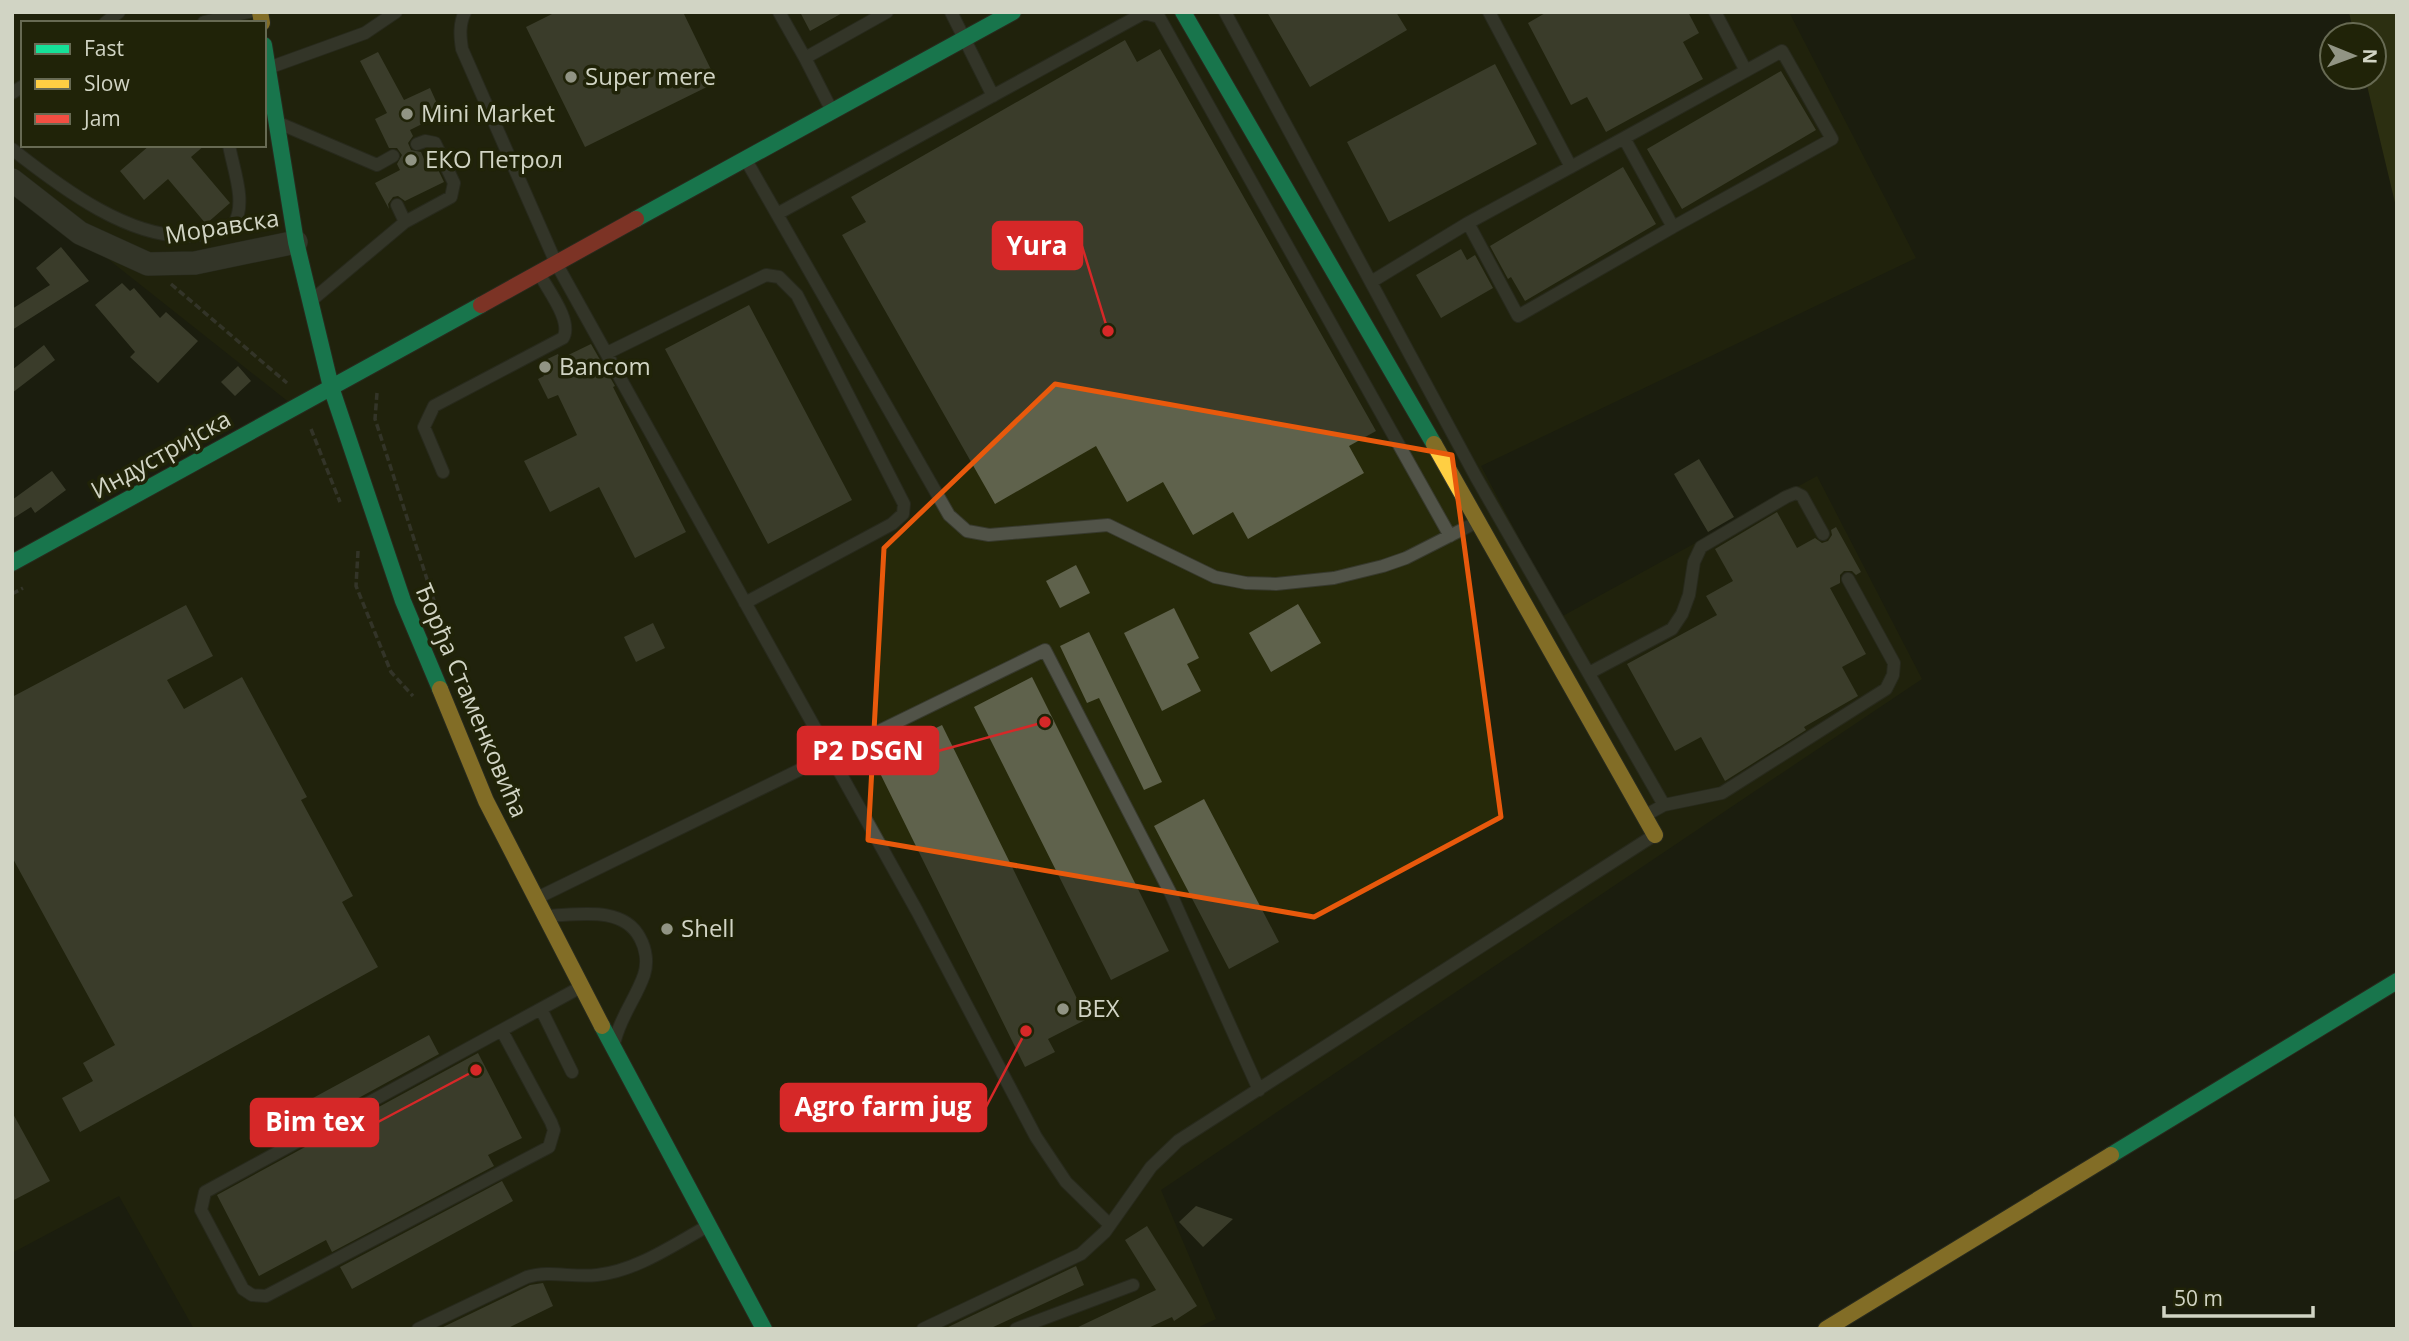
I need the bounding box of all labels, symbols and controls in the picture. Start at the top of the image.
legend [21,21,266,147]
north arrow [2318,21,2388,91]
text: Fast [84,34,124,62]
text: N [2357,48,2383,64]
place label: Super mere [585,59,716,92]
text: Slow [84,69,130,97]
marker: Super mere [563,69,579,85]
place label: Mini Market [421,96,555,129]
text: Jam [82,104,121,132]
marker: Mini Market [399,106,415,122]
place label: ЕКО Петрол [425,142,563,175]
marker: ЕКО Петрол [403,152,419,168]
street label: Моравска [162,200,281,251]
callout: Yura [993,222,1082,269]
text: Yura [1007,227,1067,263]
place label: Bancom [559,349,651,382]
marker: Bancom [537,359,553,375]
street label: Индустријска [84,402,236,506]
street label: Ђорђа Стаменковића [408,578,537,822]
callout: P2 DSGN [798,727,938,774]
text: P2 DSGN [812,732,924,768]
place label: Shell [681,911,734,944]
marker: Shell [659,921,675,937]
place label: BEX [1077,991,1120,1024]
marker: BEX [1055,1001,1071,1017]
callout: Agro farm jug [781,1084,986,1131]
text: Agro farm jug [795,1088,972,1124]
callout: Bim tex [251,1099,378,1146]
text: Bim tex [265,1103,365,1139]
scale bar [2164,1274,2313,1318]
text: 50 m [2174,1284,2223,1312]

